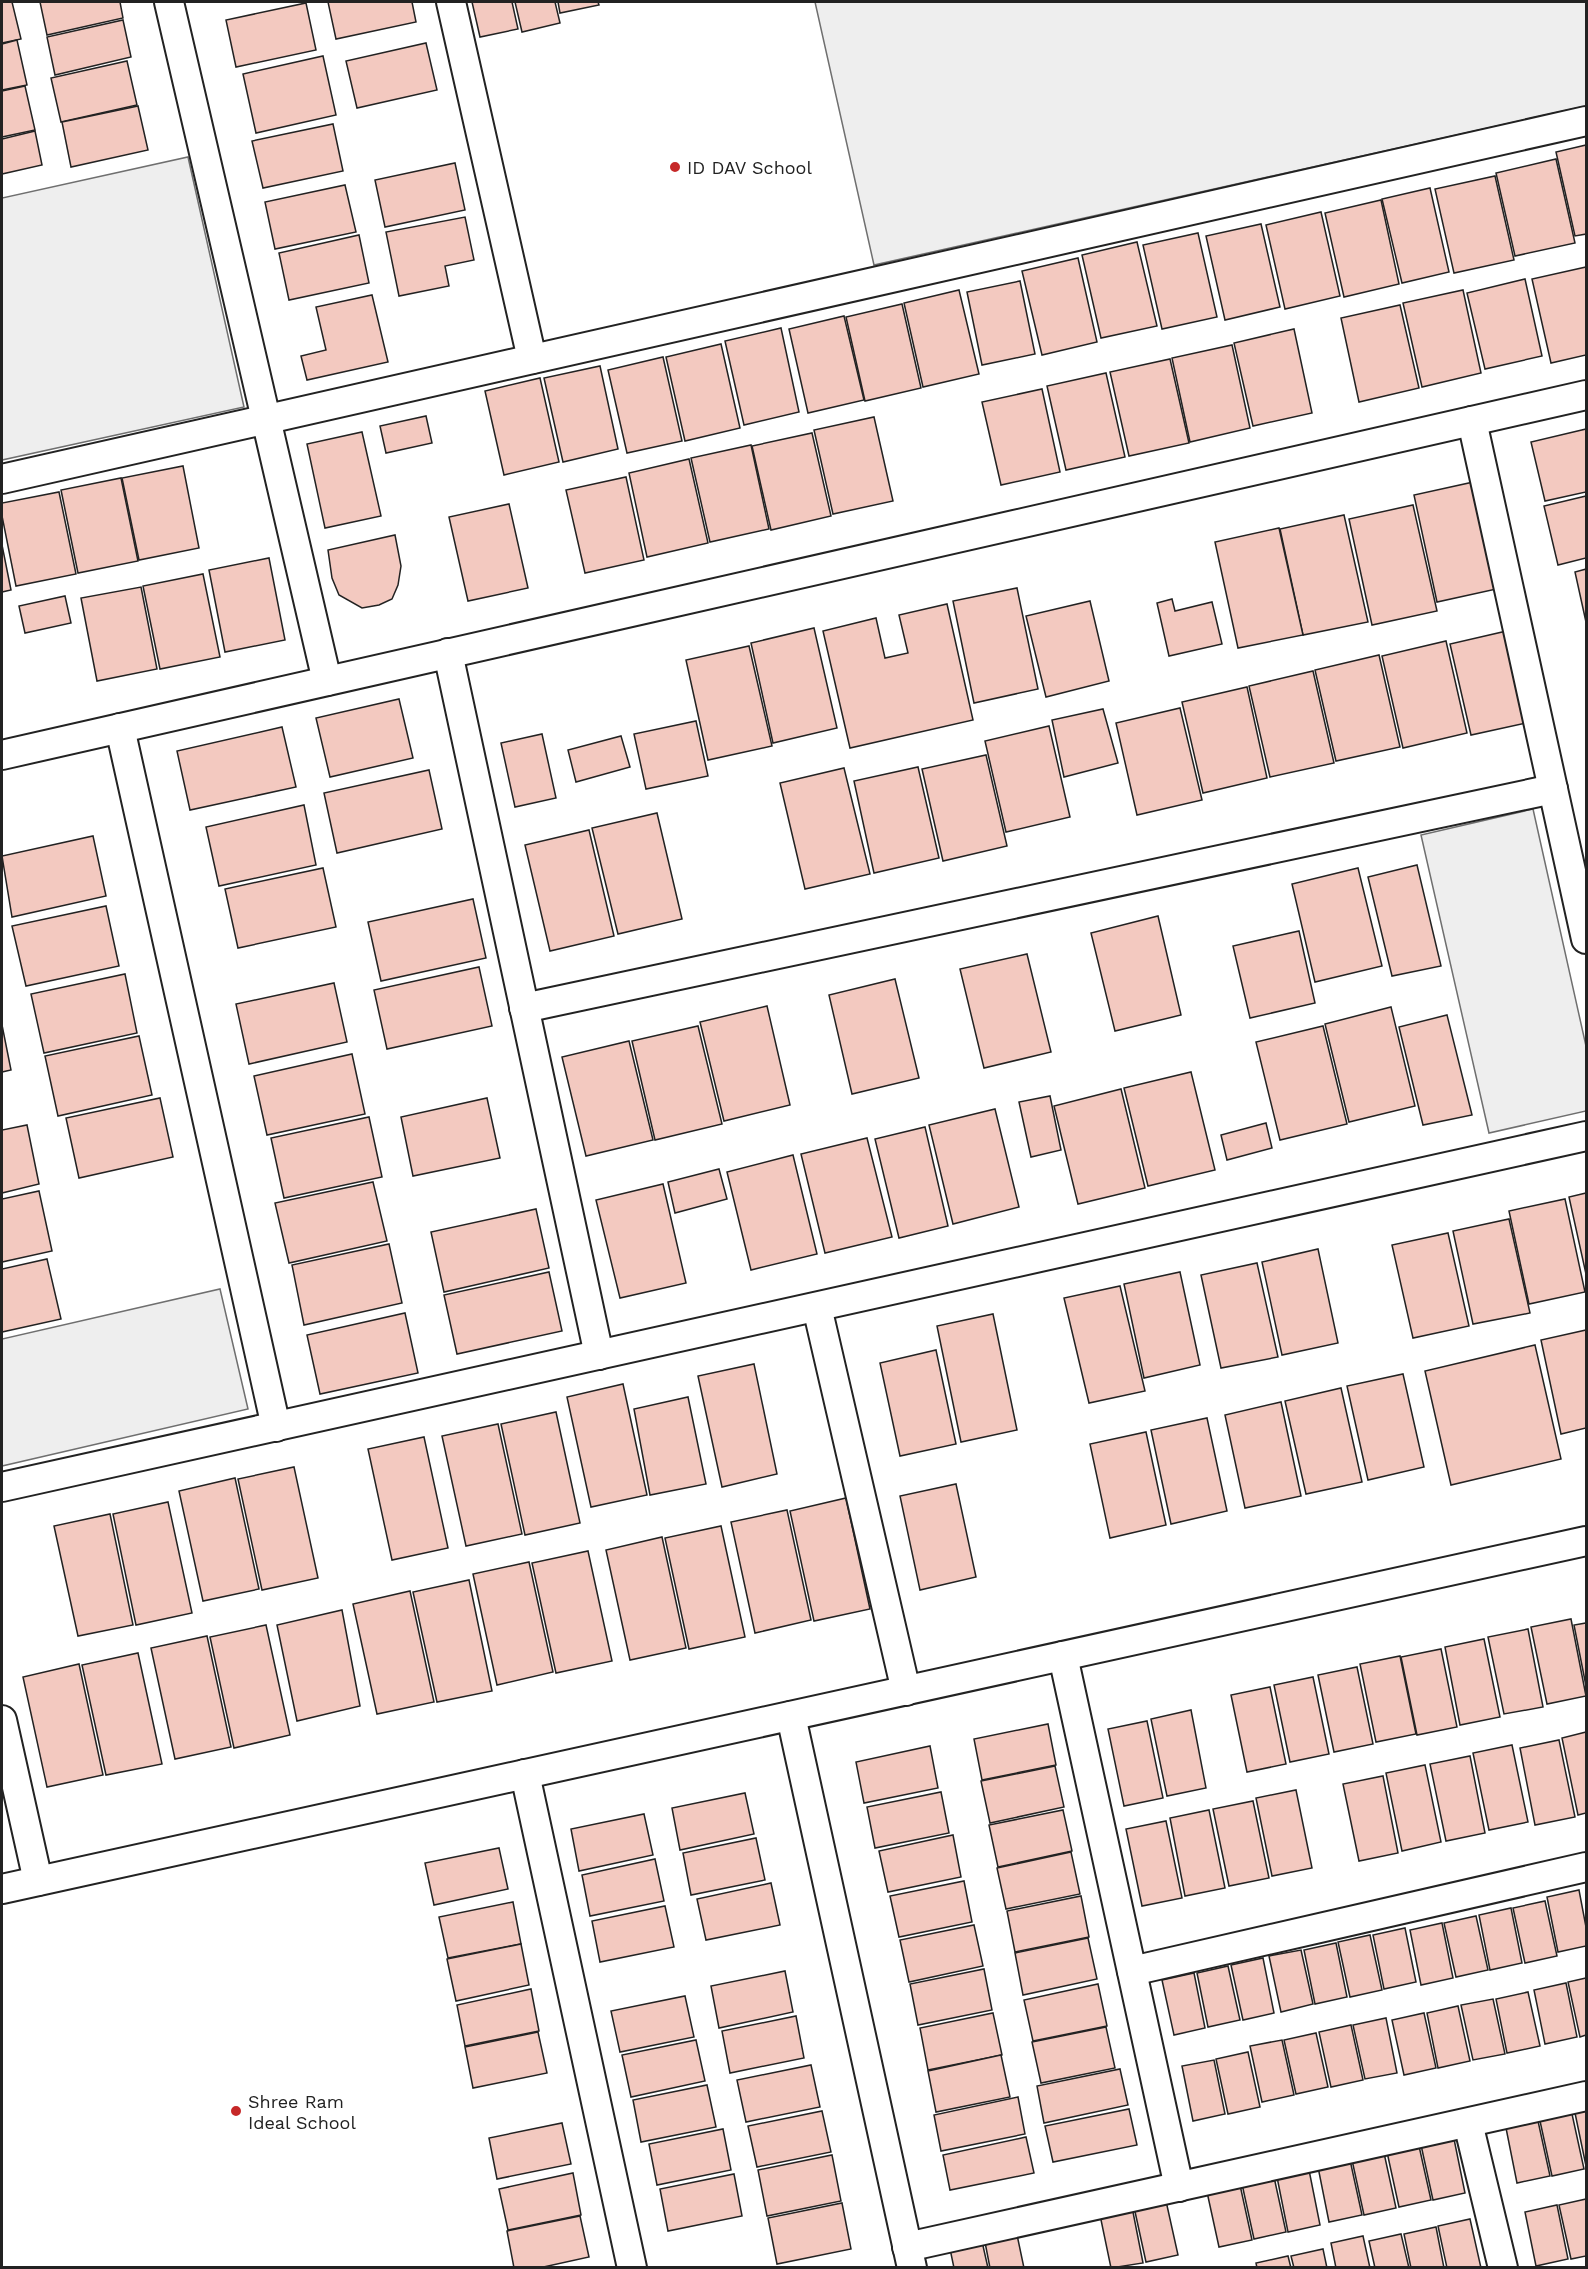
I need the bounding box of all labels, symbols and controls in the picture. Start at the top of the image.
place label: ID DAV School [687,157,812,178]
marker: ID DAV School [668,160,682,174]
place label: Shree Ram Ideal School [248,2091,356,2133]
marker: Shree Ram Ideal School [229,2104,243,2118]

